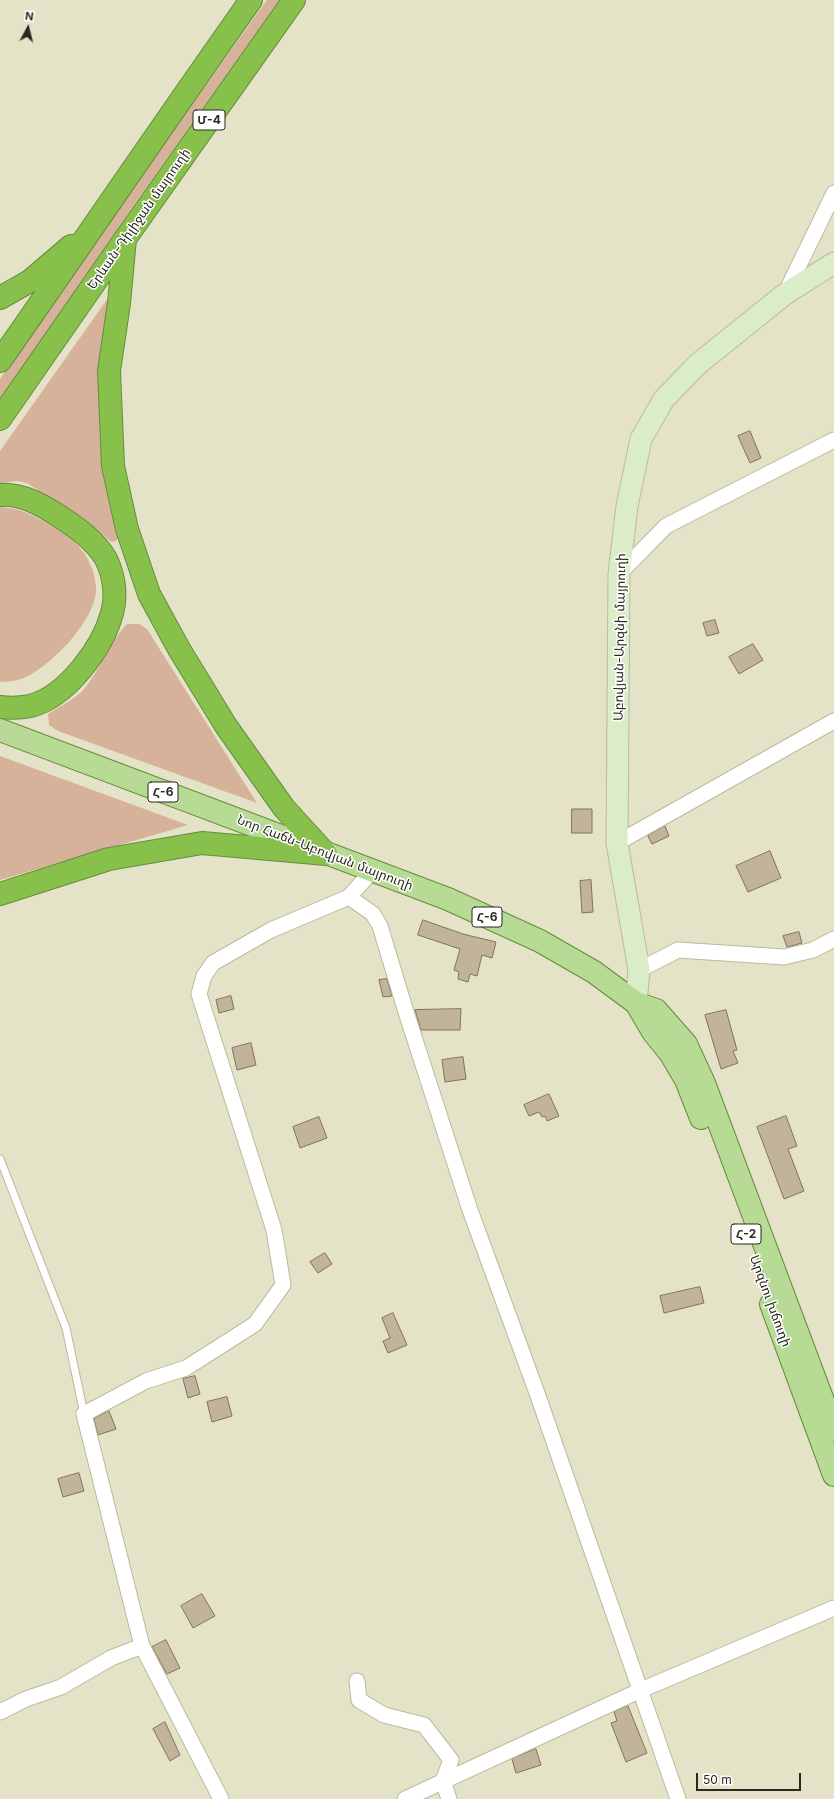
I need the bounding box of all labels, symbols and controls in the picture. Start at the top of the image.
north arrow [8,8,48,48]
text: N [24,9,34,24]
road number: Մ-4 [193,110,225,130]
street label: Երևան-Դիլիջան մայրուղի [84,145,194,293]
street label: Աբովյան-Արզնի մայրուղի [611,553,629,721]
road number: Հ-6 [148,782,178,802]
street label: Նոր Հաճն-Աբովյան մայրուղի [235,812,415,894]
road number: Հ-6 [472,907,502,927]
road number: Հ-2 [731,1224,761,1244]
street label: Արզնու խճուղի [746,1253,794,1349]
scale bar [698,1765,803,1791]
text: 50 m [703,1772,732,1787]

